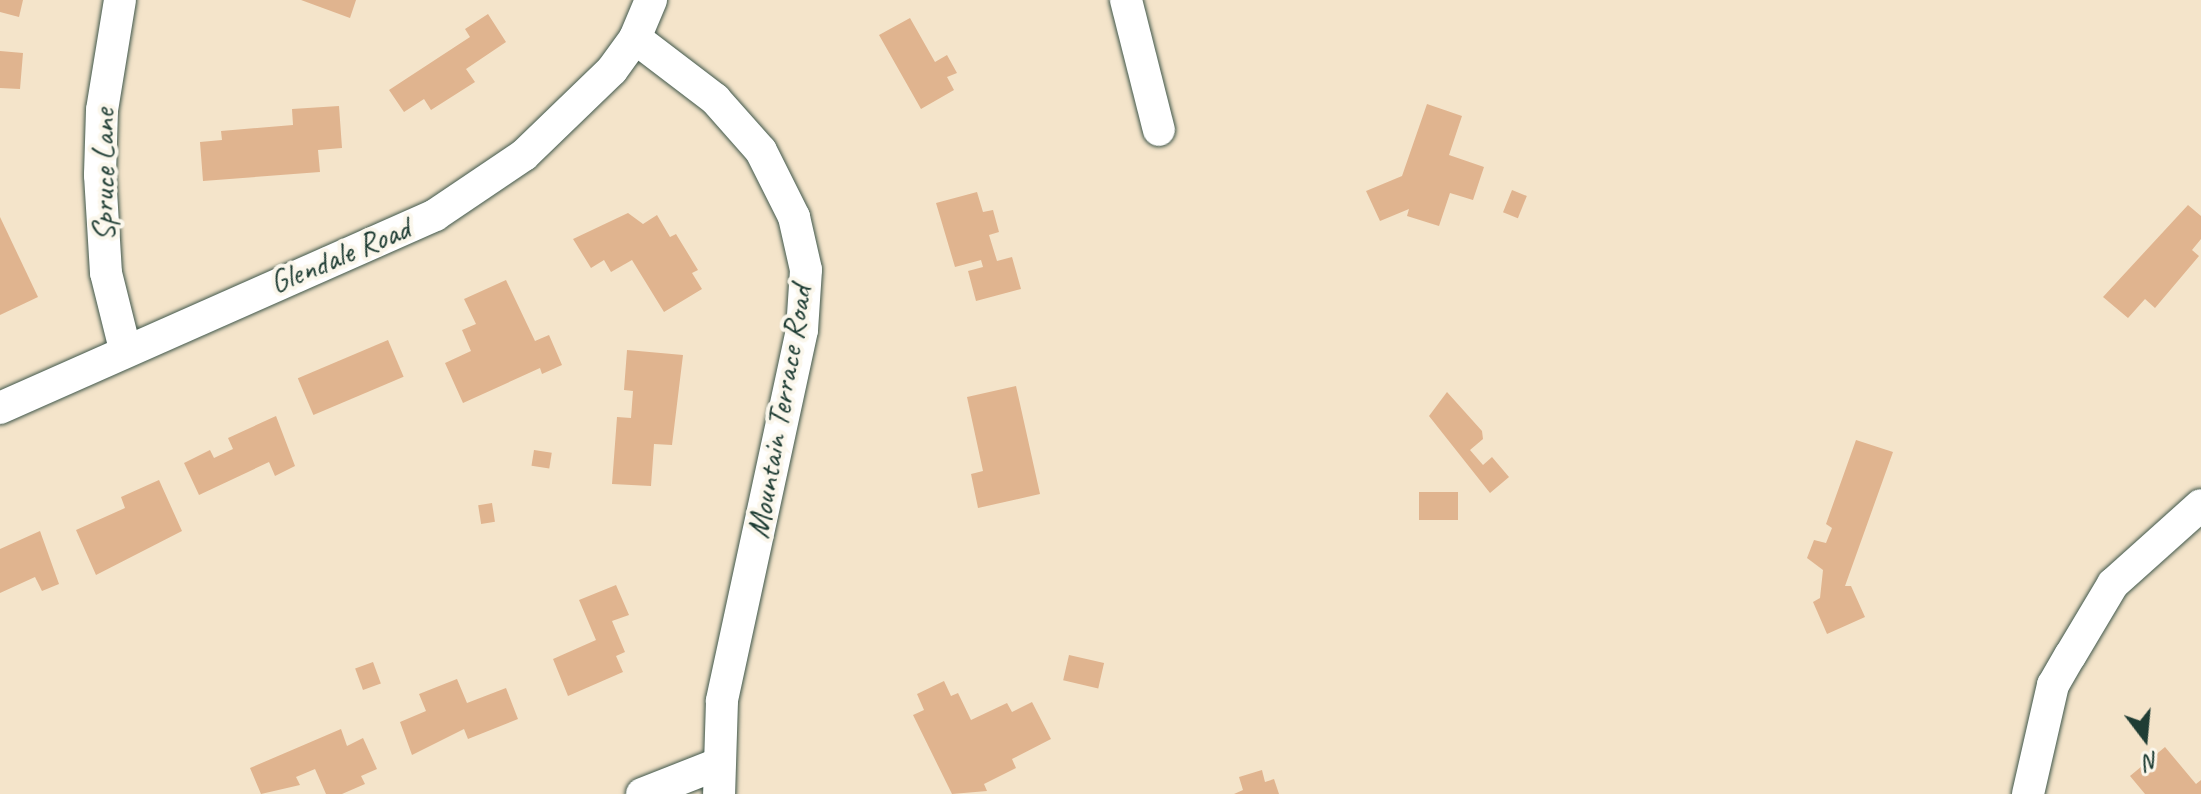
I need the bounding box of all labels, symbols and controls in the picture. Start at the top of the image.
street label: Spruce Lane [85,108,123,242]
street label: Glendale Road [264,209,416,303]
street label: Mountain Terrace Road [739,284,821,540]
north arrow [2105,698,2185,778]
text: N [2141,746,2162,776]

